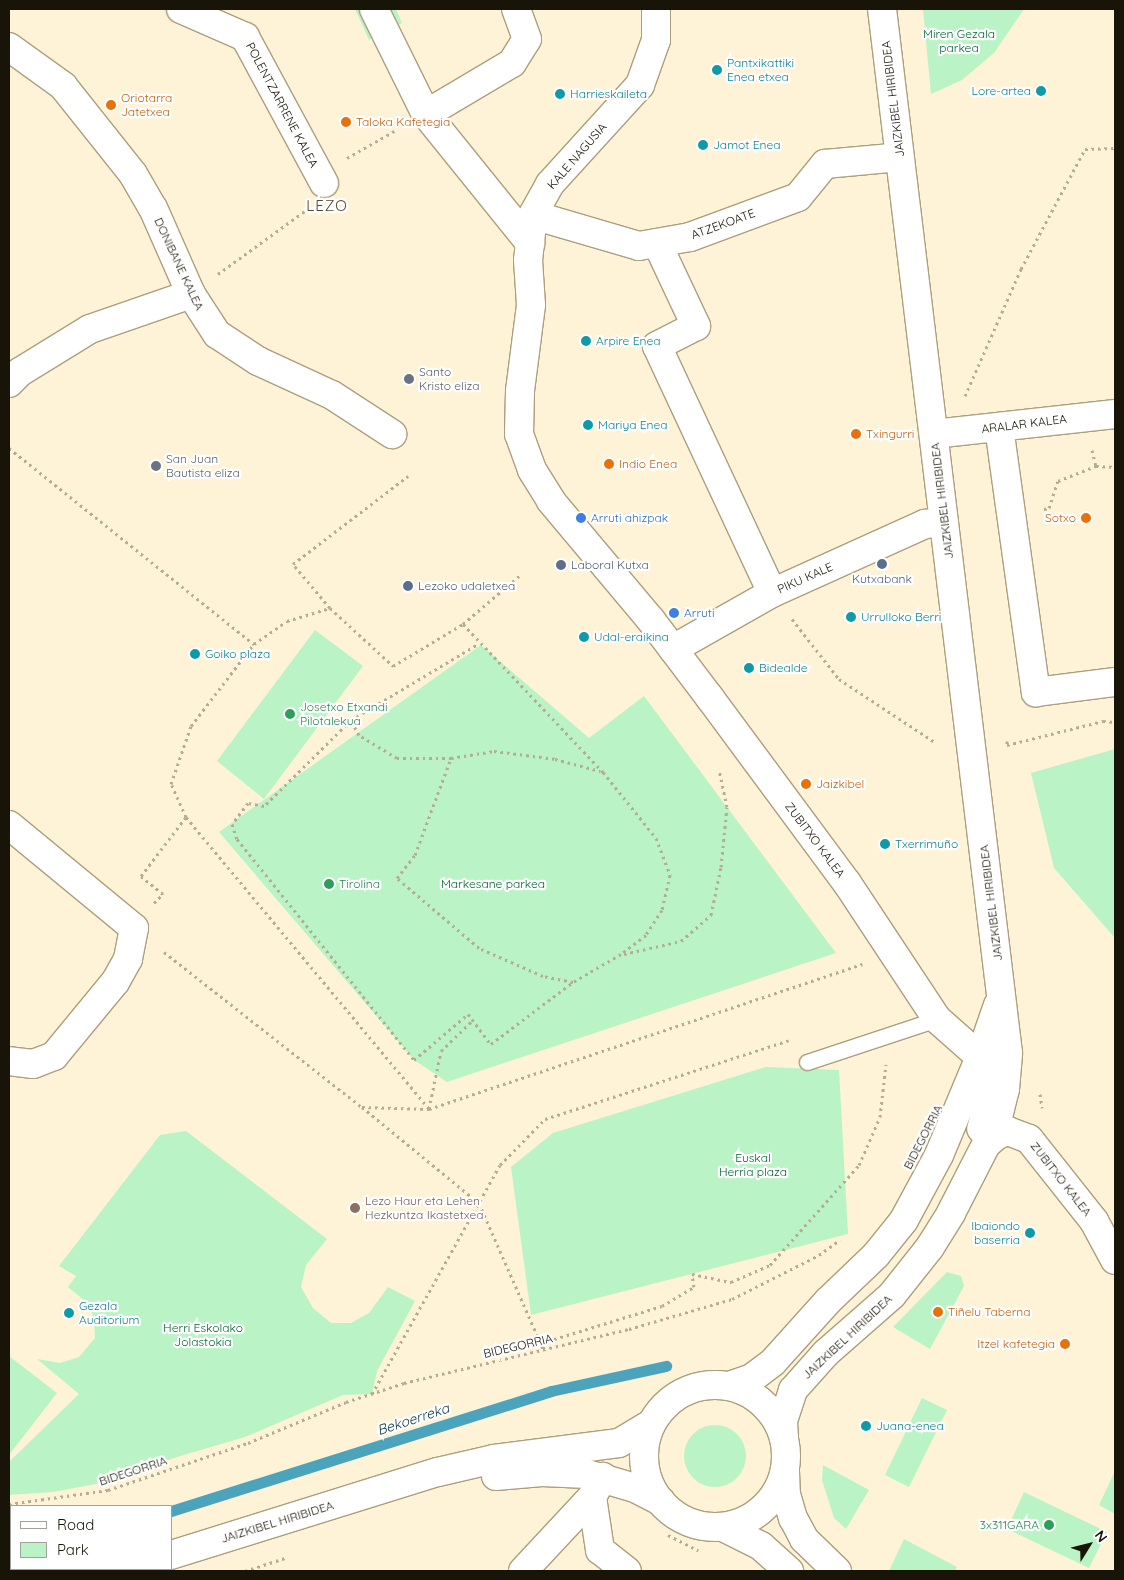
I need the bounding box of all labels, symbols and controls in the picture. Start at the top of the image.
park label: Miren Gezala parkea [923,27,995,55]
street label: POLENTZARRENE KALEA [243,40,321,170]
street label: JAIZKIBEL HIRIBIDEA [879,40,907,158]
place label: Pantxikattiki Enea etxea [727,56,794,84]
marker: Pantxikattiki Enea etxea [711,64,723,76]
place label: Lore-artea [972,84,1031,98]
marker: Lore-artea [1035,85,1047,97]
place label: Harrieskaileta [570,87,647,101]
marker: Harrieskaileta [554,88,566,100]
place label: Oriotarra Jatetxea [121,91,172,119]
marker: Oriotarra Jatetxea [105,99,117,111]
place label: Taloka Kafetegia [356,115,450,129]
marker: Taloka Kafetegia [340,116,352,128]
street label: KALE NAGUSIA [544,120,610,192]
place label: Jamot Enea [713,138,781,152]
marker: Jamot Enea [697,139,709,151]
district label: LEZO [306,197,348,215]
street label: ATZEKOATE [689,206,757,242]
street label: DONIBANE KALEA [151,215,207,313]
place label: Arpire Enea [596,334,660,348]
marker: Arpire Enea [580,335,592,347]
place label: Santo Kristo eliza [419,365,479,393]
marker: Santo Kristo eliza [403,373,415,385]
street label: ARALAR KALEA [981,412,1067,436]
place label: Mariya Enea [598,418,668,432]
marker: Mariya Enea [582,419,594,431]
place label: Txingurri [866,427,914,441]
marker: Txingurri [850,428,862,440]
street label: JAIZKIBEL HIRIBIDEA [928,442,956,560]
place label: San Juan Bautista eliza [166,452,240,480]
place label: Indio Enea [619,457,677,471]
marker: Indio Enea [603,458,615,470]
marker: San Juan Bautista eliza [150,460,162,472]
place label: Arruti ahizpak [591,511,668,525]
place label: Sotxo [1045,511,1076,525]
marker: Arruti ahizpak [575,512,587,524]
marker: Sotxo [1080,512,1092,524]
place label: Laboral Kutxa [571,558,649,572]
marker: Kutxabank [876,558,888,570]
marker: Laboral Kutxa [555,559,567,571]
street label: PIKU KALE [775,559,835,597]
place label: Kutxabank [852,572,912,586]
place label: Lezoko udaletxea [418,579,515,593]
marker: Lezoko udaletxea [402,580,414,592]
place label: Arruti [684,606,714,620]
marker: Arruti [668,607,680,619]
place label: Urrulloko Berri [861,610,941,624]
marker: Urrulloko Berri [845,611,857,623]
place label: Udal-eraikina [594,630,669,644]
marker: Udal-eraikina [578,631,590,643]
place label: Goiko plaza [205,647,270,661]
marker: Goiko plaza [189,648,201,660]
place label: Bidealde [759,661,807,675]
marker: Bidealde [743,662,755,674]
place label: Josetxo Etxandi Pilotalekua [300,700,388,728]
marker: Josetxo Etxandi Pilotalekua [284,708,296,720]
place label: Jaizkibel [816,777,864,791]
marker: Jaizkibel [800,778,812,790]
street label: ZUBITXO KALEA [782,799,848,881]
place label: Txerrimuño [895,837,958,851]
marker: Txerrimuño [879,838,891,850]
street label: JAIZKIBEL HIRIBIDEA [977,844,1005,962]
place label: Tirolina [339,877,380,891]
park label: Markesane parkea [441,877,545,891]
marker: Tirolina [323,878,335,890]
street label: BIDEGORRIA [901,1102,945,1172]
street label: ZUBITXO KALEA [1027,1139,1095,1219]
park label: Euskal Herria plaza [719,1151,787,1179]
place label: Lezo Haur eta Lehen Hezkuntza Ikastetxea [365,1194,484,1222]
marker: Lezo Haur eta Lehen Hezkuntza Ikastetxea [349,1202,361,1214]
place label: Ibaiondo baserria [971,1219,1020,1247]
marker: Ibaiondo baserria [1024,1227,1036,1239]
street label: JAIZKIBEL HIRIBIDEA [799,1292,895,1382]
place label: Gezala Auditorium [79,1299,140,1327]
place label: Tiñelu Taberna [948,1305,1031,1319]
marker: Tiñelu Taberna [932,1306,944,1318]
marker: Gezala Auditorium [63,1307,75,1319]
park label: Herri Eskolako Jolastokia [163,1321,243,1349]
street label: BIDEGORRIA [482,1331,554,1361]
place label: Itzel kafetegia [977,1337,1055,1351]
marker: Itzel kafetegia [1059,1338,1071,1350]
water label: Bekoerreka [375,1399,451,1439]
place label: Juana-enea [876,1419,944,1433]
marker: Juana-enea [860,1420,872,1432]
street label: BIDEGORRIA [97,1453,169,1489]
street label: JAIZKIBEL HIRIBIDEA [219,1498,335,1546]
legend [10,1505,172,1570]
text: Road [57,1515,94,1534]
place label: 3x311GARA [980,1518,1039,1532]
marker: 3x311GARA [1043,1519,1055,1531]
north arrow [1064,1520,1114,1570]
text: N [1091,1527,1111,1546]
text: Park [57,1540,89,1559]

